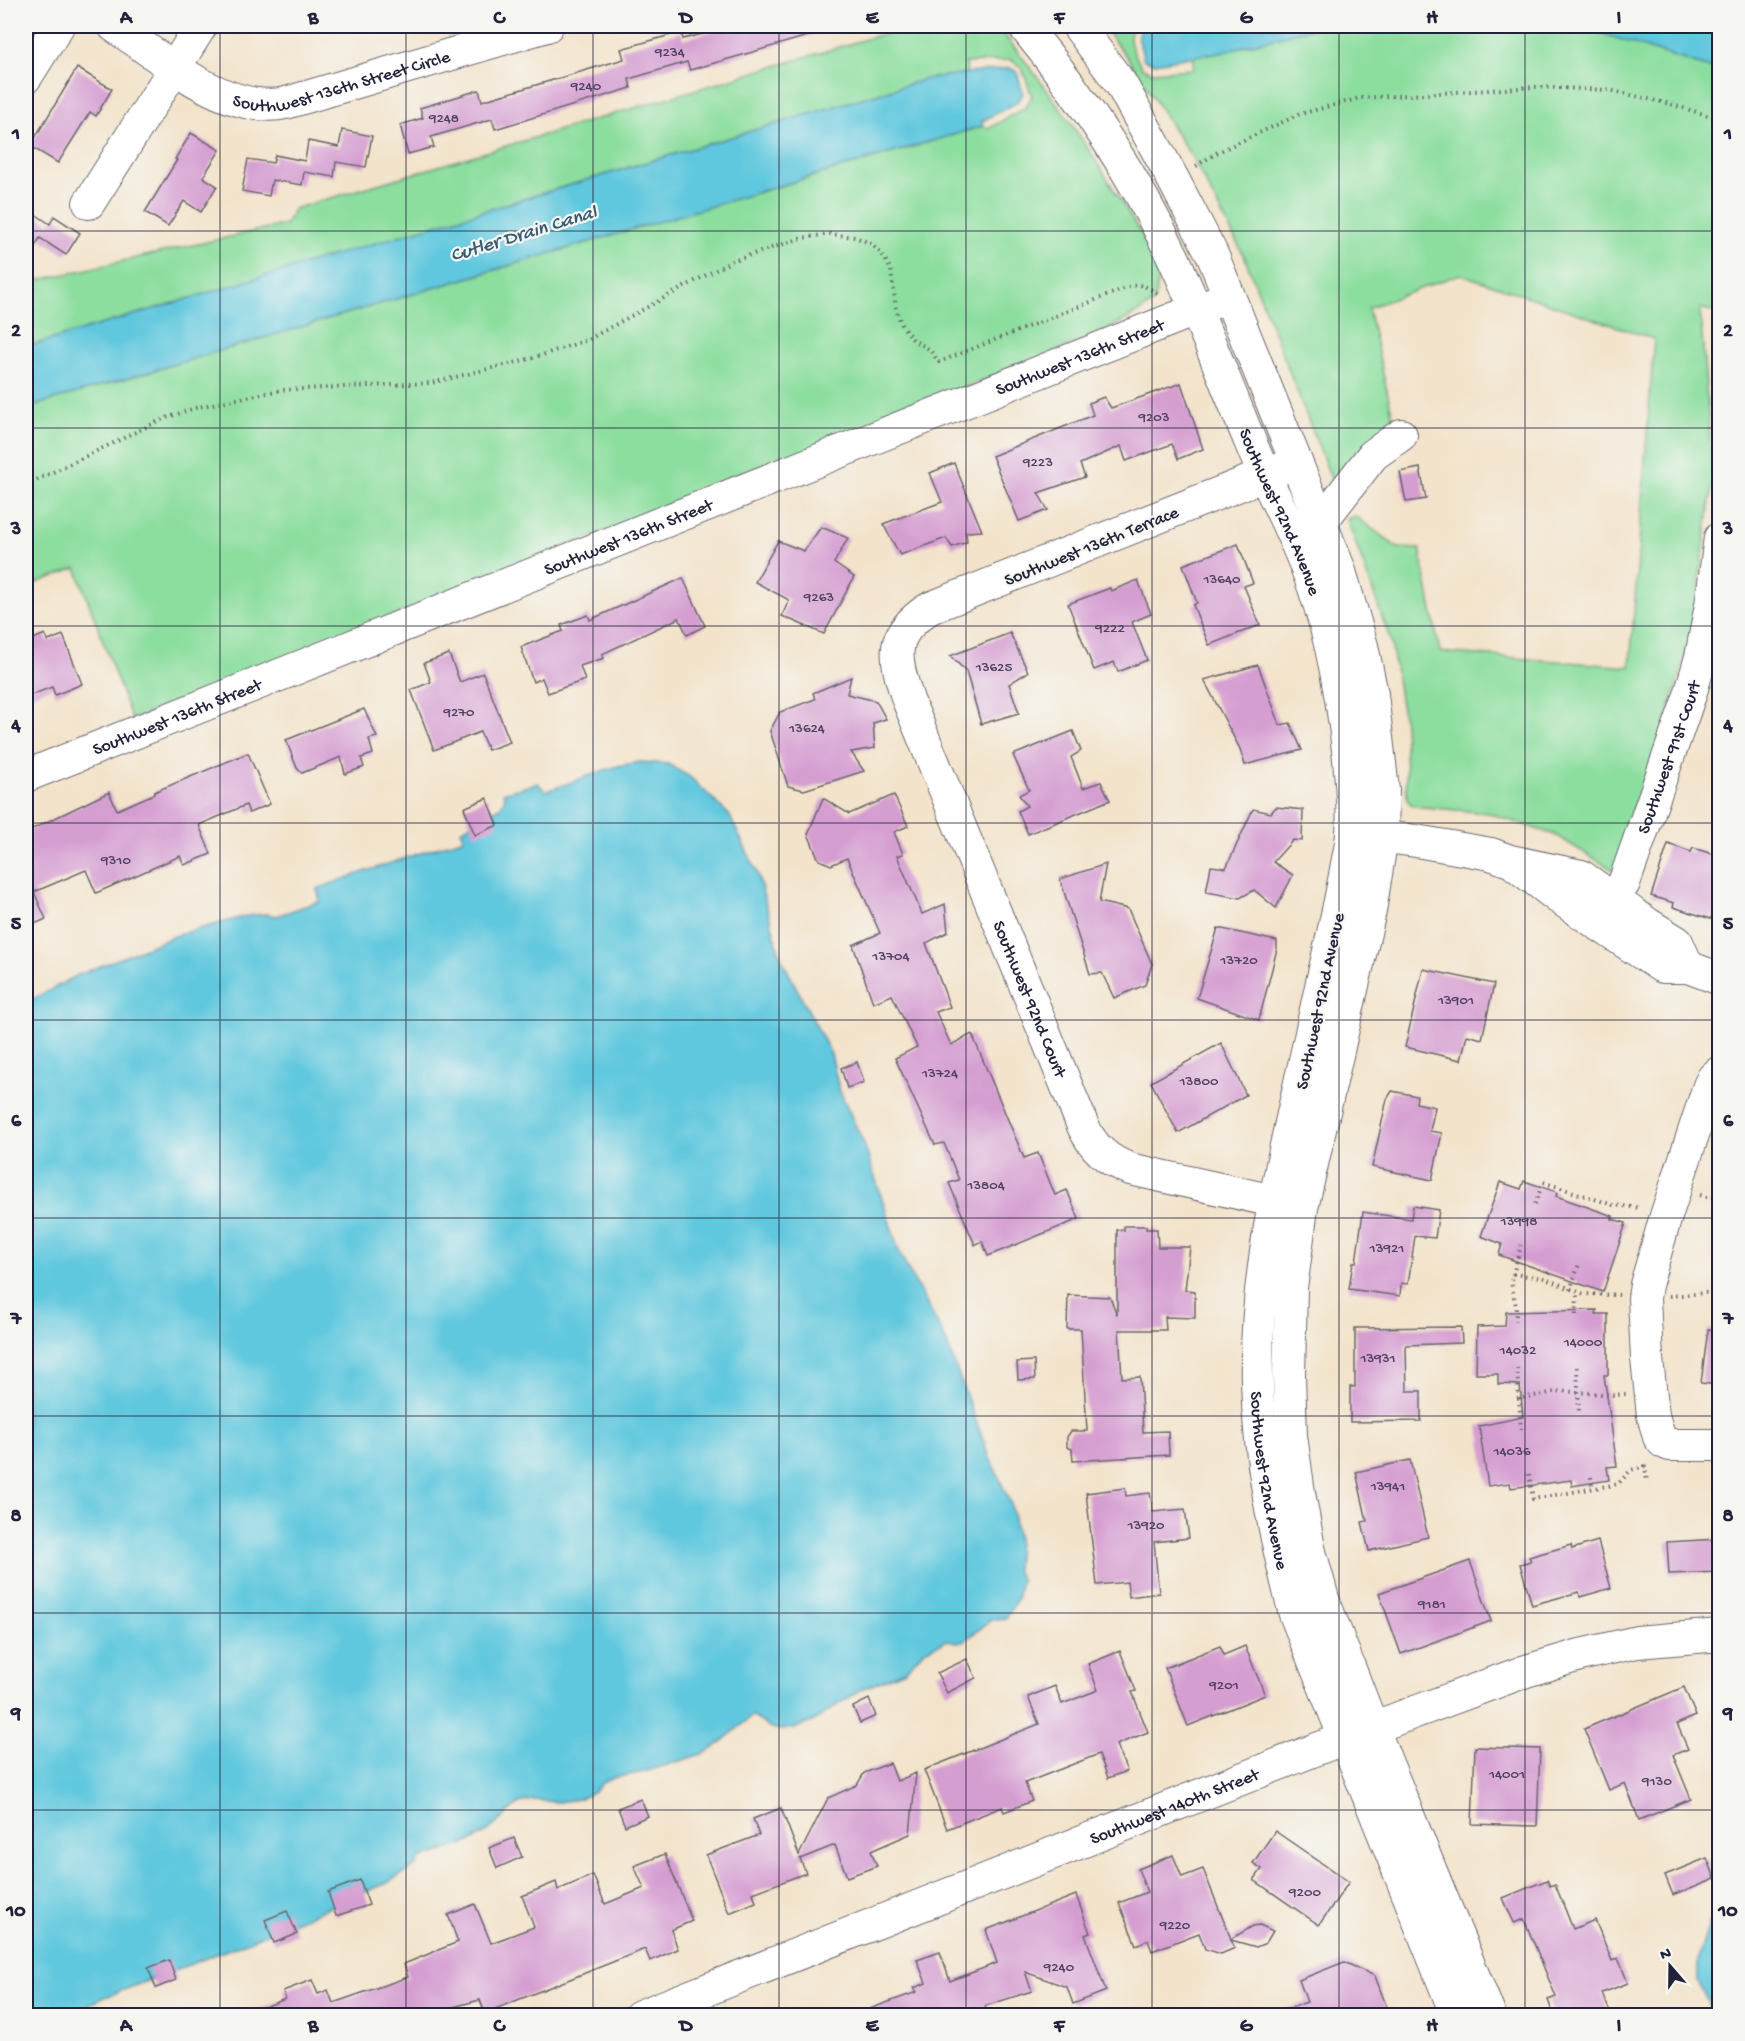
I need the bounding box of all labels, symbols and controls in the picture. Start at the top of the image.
text: A [119,8,134,31]
text: B [307,8,319,31]
text: C [493,8,507,31]
text: D [677,8,693,31]
text: E [866,8,880,31]
text: F [1053,8,1066,31]
text: G [1240,8,1254,31]
text: H [1426,8,1438,31]
text: I [1617,8,1622,31]
house number: 9234 [654,44,685,62]
street label: Southwest 136th Street Circle [230,47,454,118]
house number: 9240 [570,78,602,96]
house number: 9248 [428,110,459,128]
text: 1 [11,124,20,147]
text: 1 [1723,124,1732,147]
water label: Cutler Drain Canal [448,202,601,269]
street label: Southwest 136th Street [993,315,1169,402]
text: 2 [11,321,21,344]
text: 2 [1723,321,1733,344]
house number: 9203 [1137,409,1170,427]
street label: Southwest 92nd Avenue [1233,426,1324,599]
house number: 9223 [1022,454,1053,472]
street label: Southwest 136th Street [541,495,718,581]
street label: Southwest 136th Terrace [1002,502,1183,592]
text: 3 [10,519,21,542]
text: 3 [1722,519,1733,542]
house number: 13640 [1202,571,1241,589]
house number: 9263 [803,589,834,607]
house number: 9222 [1094,620,1125,638]
house number: 13625 [975,659,1012,677]
street label: Southwest 136th Street [90,675,266,761]
street label: Southwest 91st Court [1634,677,1707,837]
house number: 9270 [442,704,475,722]
text: 4 [10,716,21,739]
text: 4 [1722,716,1733,739]
house number: 13624 [788,720,825,738]
house number: 9310 [100,852,131,870]
street label: Southwest 92nd Avenue [1292,911,1351,1092]
text: 5 [11,914,22,937]
text: 5 [1723,914,1734,937]
street label: Southwest 92nd Court [987,918,1070,1082]
house number: 13704 [871,948,910,966]
house number: 13720 [1219,952,1258,970]
house number: 13901 [1437,992,1474,1010]
house number: 13724 [921,1065,958,1083]
house number: 13800 [1178,1073,1219,1091]
text: 6 [11,1111,22,1134]
text: 6 [1723,1111,1734,1134]
house number: 13804 [966,1177,1005,1195]
house number: 13998 [1499,1213,1538,1231]
house number: 13921 [1369,1240,1404,1258]
text: 7 [10,1309,23,1332]
text: 7 [1722,1309,1735,1332]
house number: 14000 [1563,1334,1603,1352]
house number: 14032 [1499,1342,1536,1360]
house number: 13931 [1359,1350,1396,1368]
street label: Southwest 92nd Avenue [1244,1391,1292,1573]
house number: 14036 [1492,1443,1531,1461]
house number: 13941 [1370,1478,1405,1496]
text: 8 [11,1506,22,1529]
text: 8 [1723,1506,1734,1529]
house number: 13920 [1126,1517,1165,1535]
house number: 9181 [1417,1596,1446,1614]
house number: 9201 [1208,1677,1239,1695]
text: 9 [10,1704,21,1727]
text: 9 [1722,1704,1733,1727]
street label: Southwest 140th Street [1087,1764,1264,1851]
house number: 14001 [1488,1766,1525,1784]
house number: 9130 [1641,1773,1672,1791]
house number: 9200 [1288,1884,1321,1902]
text: 10 [5,1901,26,1924]
text: 10 [1717,1901,1738,1924]
house number: 9220 [1159,1917,1191,1935]
north arrow [1640,1936,1700,1996]
text: N [1658,1944,1675,1966]
house number: 9240 [1043,1959,1075,1977]
text: A [119,2016,134,2039]
text: B [307,2016,319,2039]
text: C [493,2016,507,2039]
text: D [677,2016,693,2039]
text: E [866,2016,880,2039]
text: F [1053,2016,1066,2039]
text: G [1240,2016,1254,2039]
text: H [1426,2016,1438,2039]
text: I [1617,2016,1622,2039]

